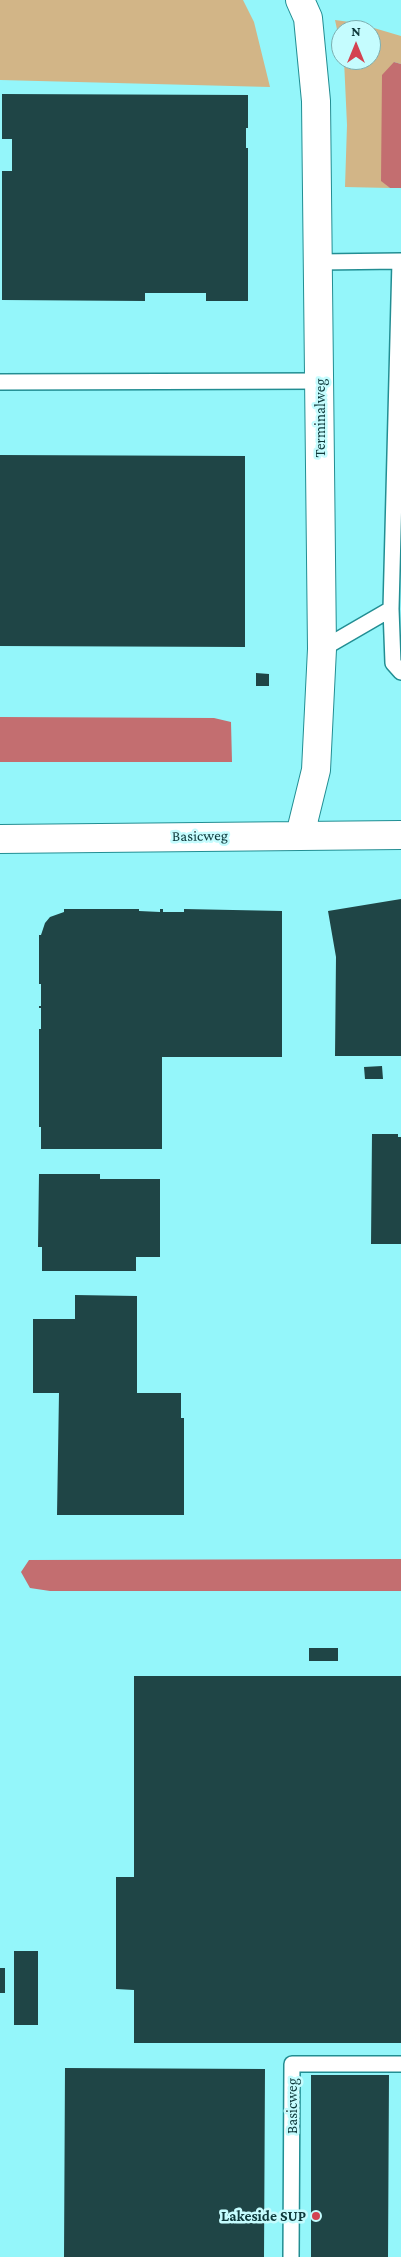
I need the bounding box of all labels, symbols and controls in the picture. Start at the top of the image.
north arrow [331,20,381,70]
text: N [351,23,361,39]
street label: Terminalweg [311,378,329,458]
street label: Basicweg [172,827,228,845]
street label: Basicweg [283,2078,301,2134]
place label: Lakeside SUP [221,2207,306,2225]
marker: Lakeside SUP [310,2210,322,2222]

